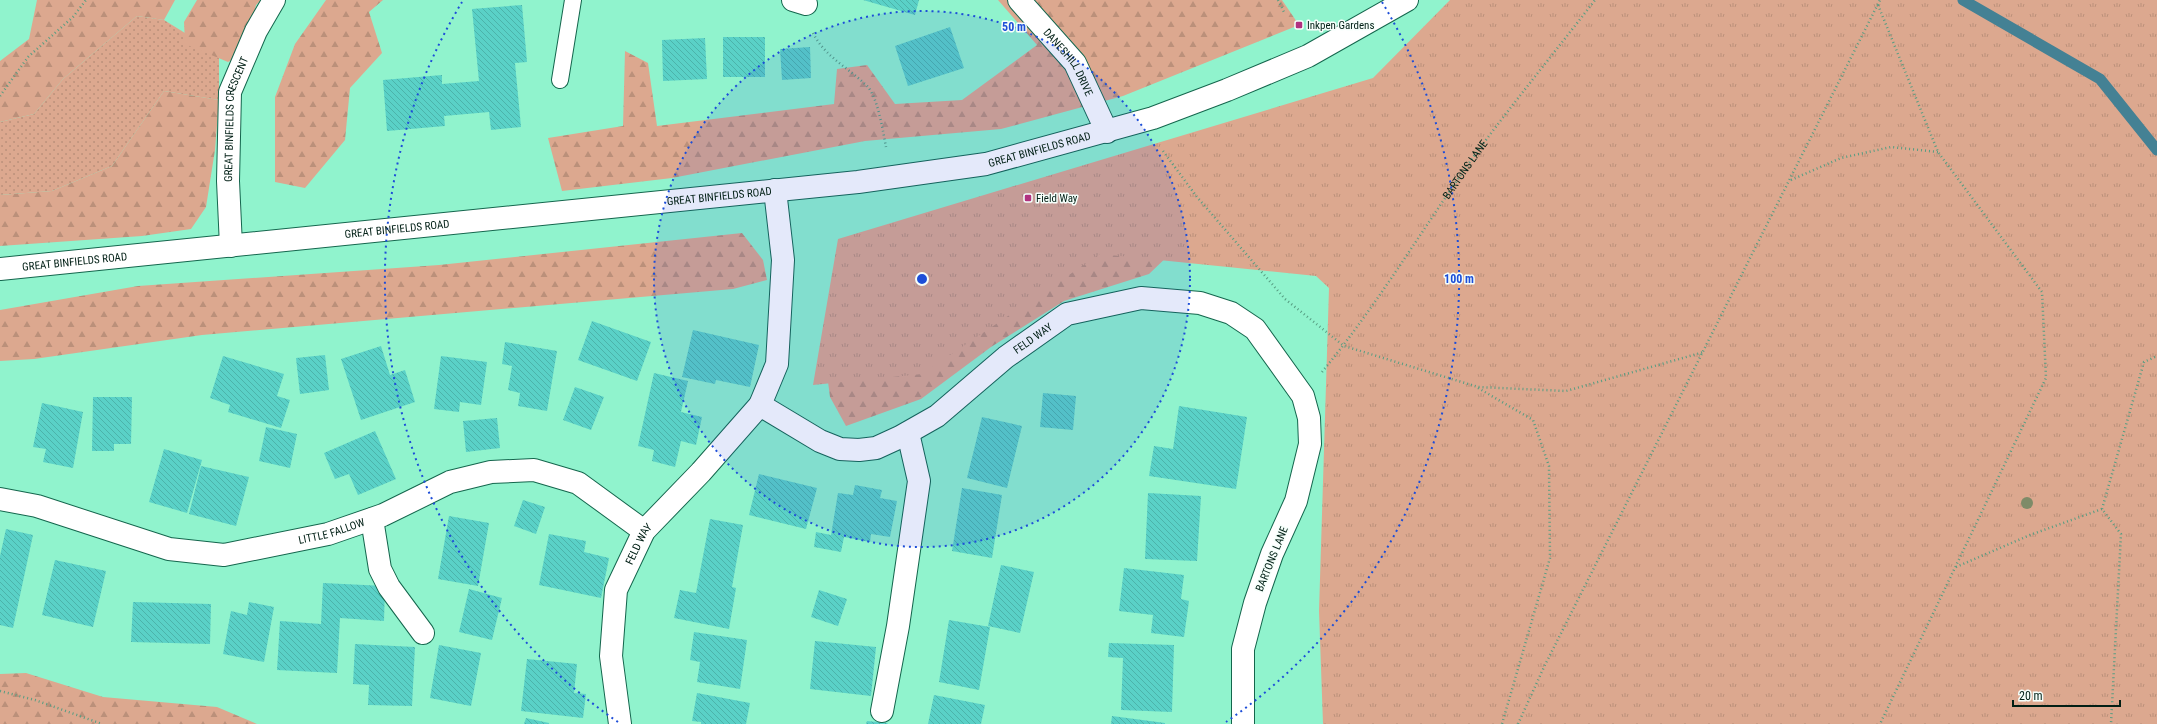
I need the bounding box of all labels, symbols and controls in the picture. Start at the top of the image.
place label: Inkpen Gardens [1307,19,1374,32]
text: 50 m [1002,20,1026,34]
marker: Inkpen Gardens [1294,20,1304,30]
street label: DANESHILL DRIVE [1041,26,1096,98]
street label: GREAT BINFIELDS CRESCENT [221,54,251,182]
street label: GREAT BINFIELDS ROAD [987,129,1092,170]
street label: BARTONS LANE [1440,137,1490,201]
street label: GREAT BINFIELDS ROAD [666,184,772,208]
place label: Field Way [1036,192,1078,205]
marker: Field Way [1023,193,1033,203]
street label: GREAT BINFIELDS ROAD [344,217,450,241]
street label: GREAT BINFIELDS ROAD [22,250,128,273]
centre of rings [915,272,929,286]
text: 100 m [1444,272,1474,286]
street label: FELD WAY [1011,320,1055,356]
street label: LITTLE FALLOW [297,515,367,546]
street label: FELD WAY [623,520,655,567]
street label: BARTONS LANE [1253,524,1291,593]
scale bar [2013,682,2120,708]
text: 20 m [2019,689,2043,703]

